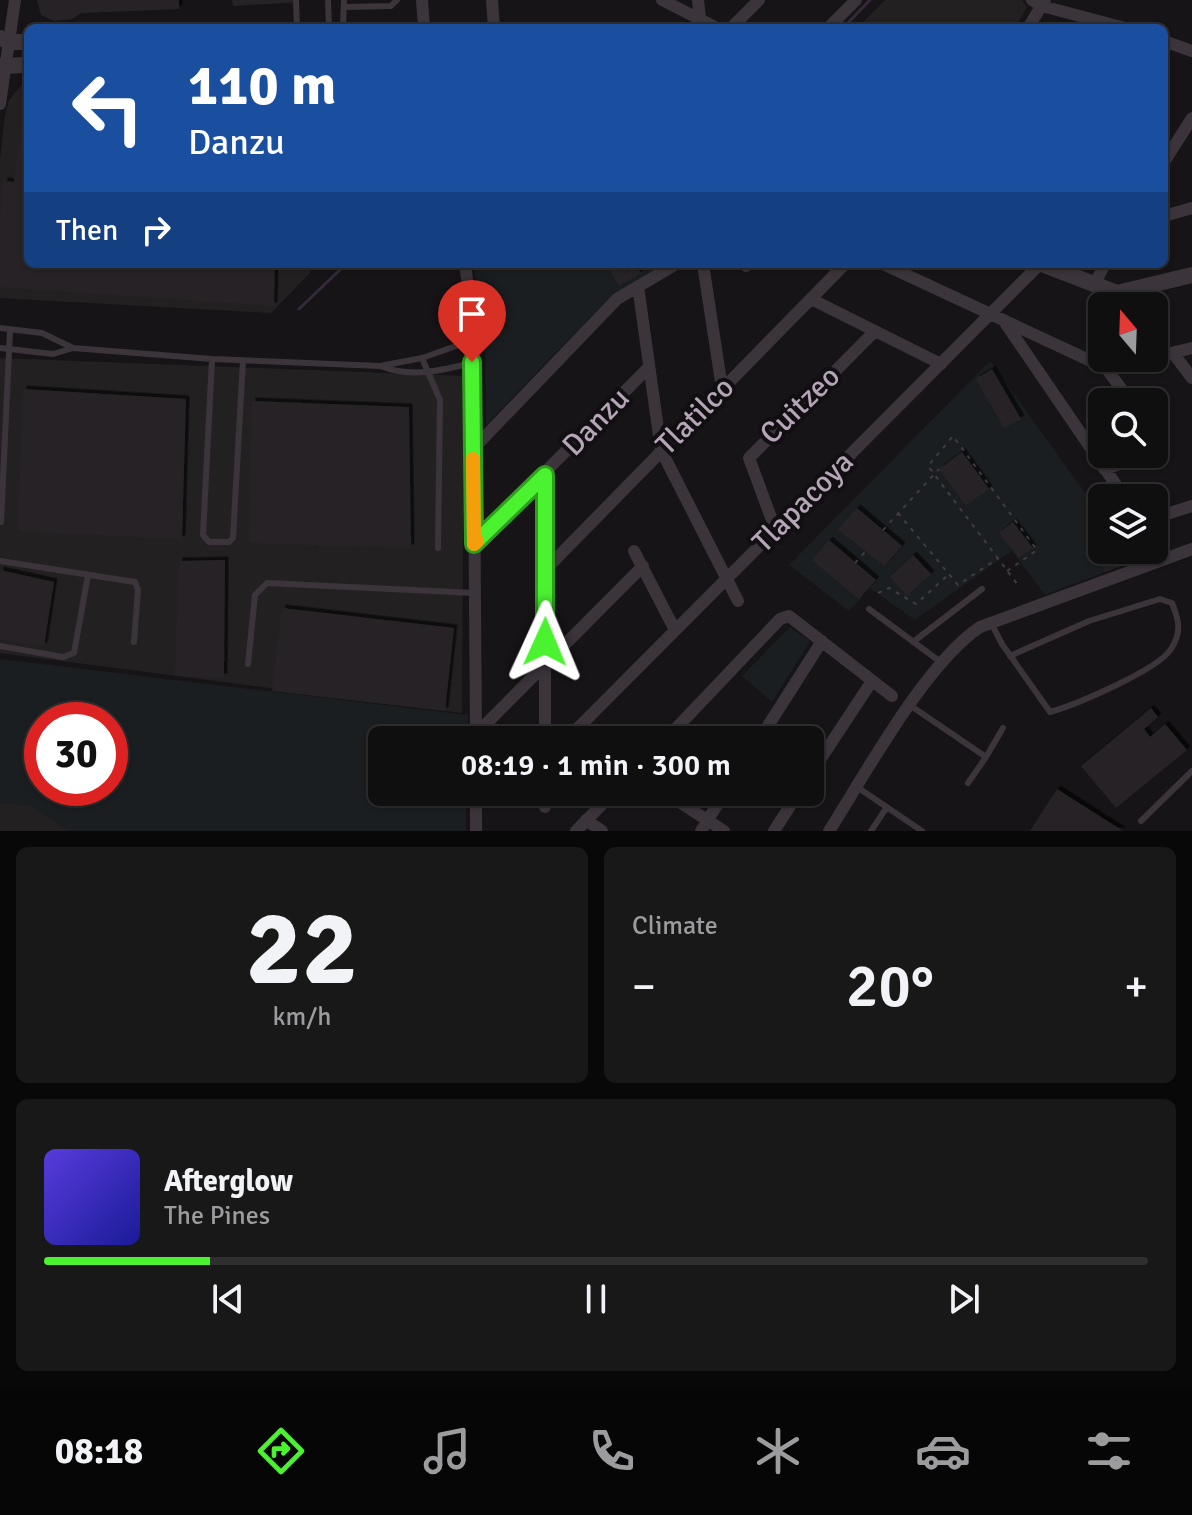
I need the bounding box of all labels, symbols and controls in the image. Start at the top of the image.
text: 110 m [188,51,336,120]
icon: left [56,56,160,160]
text: Danzu [188,120,285,165]
icon: right [134,208,178,252]
text: Then [56,212,118,249]
pin [438,280,506,362]
icon: arrive [450,292,494,336]
north arrow [1088,292,1168,372]
map controls [1088,292,1168,564]
street label: Cuitzeo [752,358,848,452]
street label: Tlatilco [648,369,742,463]
street label: Danzu [555,380,637,464]
button: search [1088,388,1168,468]
street label: Tlapacoya [745,444,861,560]
button: layers [1088,484,1168,564]
position arrow [503,600,587,684]
speed limit sign: 30 [24,702,128,806]
text: 08:19 · 1 min · 300 m [461,747,731,784]
text: 22 [246,885,358,1013]
text: Climate [632,910,718,942]
text: 20° [846,950,934,1024]
text: − [632,960,656,1014]
text: + [1124,960,1148,1014]
text: km/h [273,1001,331,1033]
text: Afterglow [164,1163,293,1200]
text: The Pines [164,1200,270,1232]
icon: previous [206,1277,250,1321]
icon: pause [574,1277,618,1321]
icon: next [942,1277,986,1321]
icon: directions [253,1423,309,1479]
icon: music [419,1423,475,1479]
icon: phone [584,1423,640,1479]
icon: climate [750,1423,806,1479]
icon: car [915,1423,971,1479]
icon: filters [1081,1423,1137,1479]
text: 08:18 [55,1429,143,1474]

